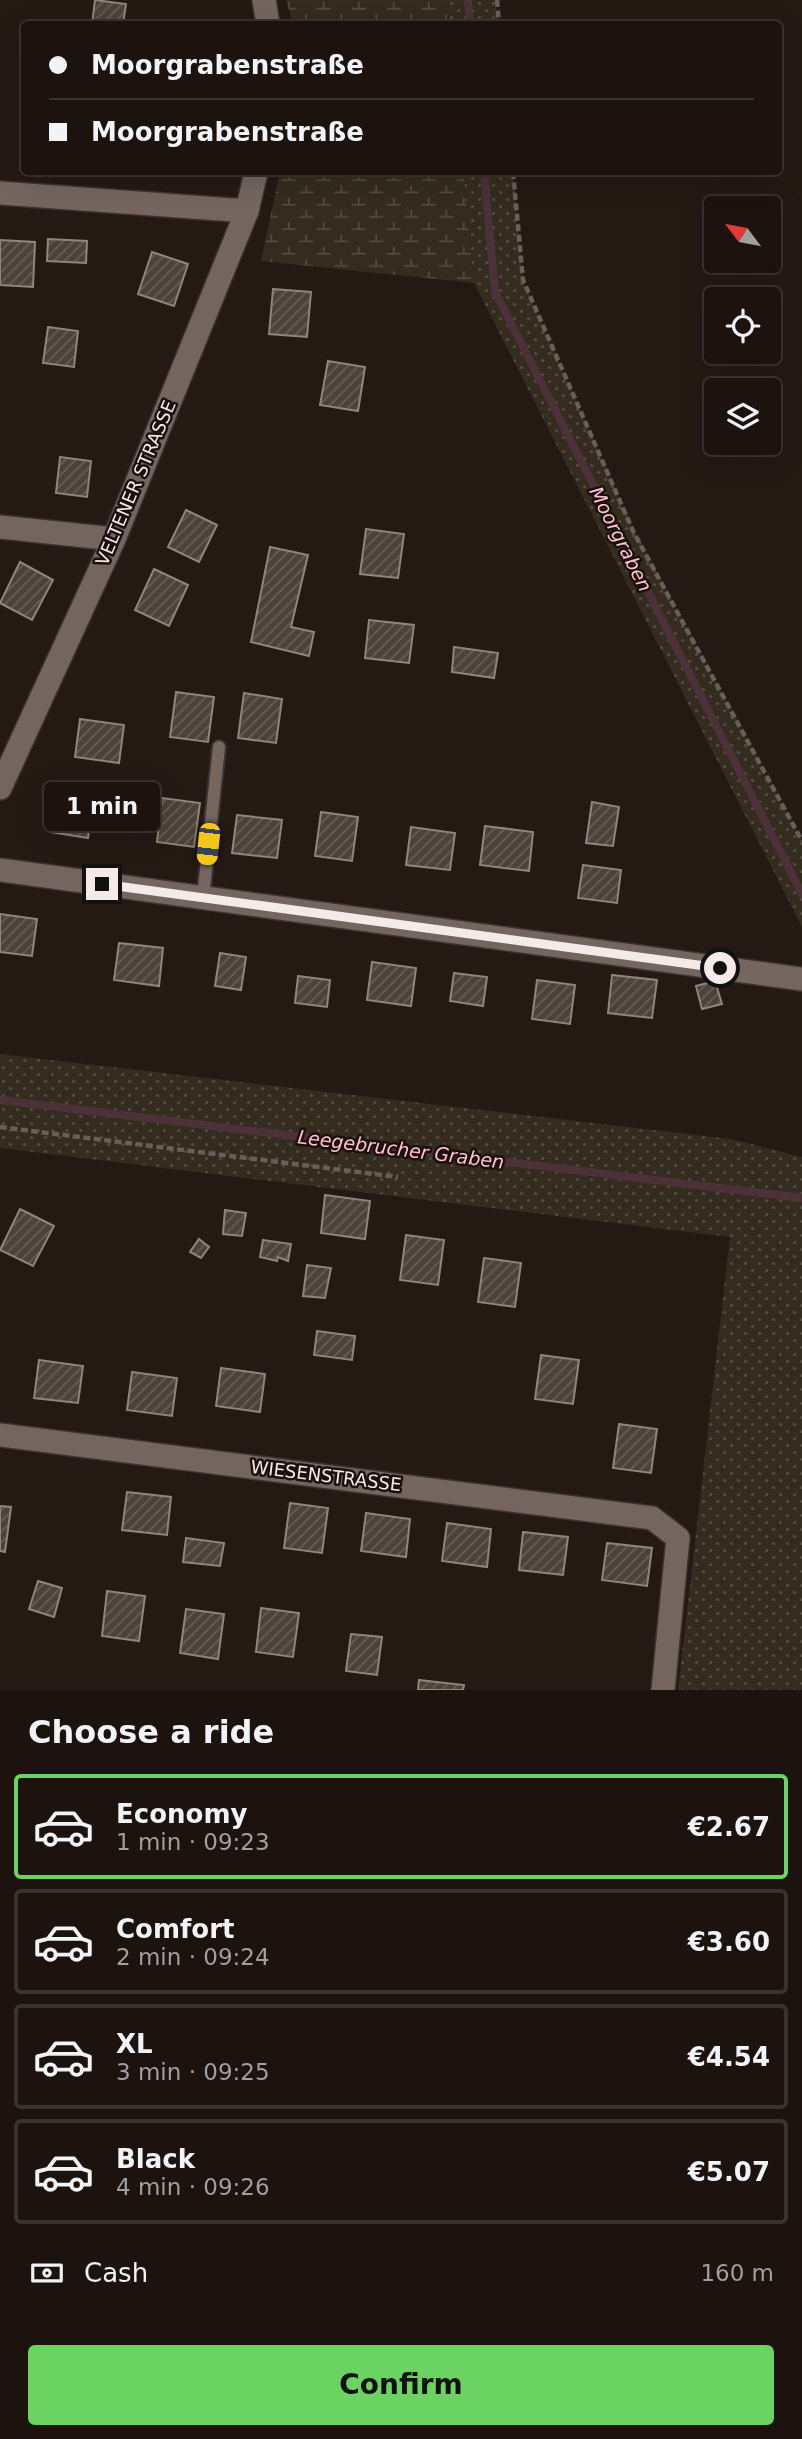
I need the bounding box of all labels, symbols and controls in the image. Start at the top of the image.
text: Moorgrabenstraße [91,50,364,80]
text: Moorgrabenstraße [91,117,364,147]
north arrow [704,196,780,273]
map controls [704,196,781,455]
button: locate [704,287,781,364]
button: layers [704,378,781,455]
street label: VELTENER STRASSE [91,397,180,569]
water label: Moorgraben [585,483,657,595]
callout: 1 min [44,782,160,832]
text: 1 min [66,793,138,819]
car [196,822,221,866]
route end [86,868,118,900]
route start [704,952,736,984]
water label: Leegebrucher Graben [297,1125,505,1173]
street label: WIESENSTRASSE [250,1456,403,1495]
text: Choose a ride [28,1713,274,1751]
icon: car [32,1795,95,1858]
text: Economy [116,1799,247,1829]
text: €2.67 [688,1812,770,1842]
text: 1 min · 09:23 [116,1829,270,1855]
icon: car [32,1910,95,1973]
text: Comfort [116,1914,234,1944]
text: €3.60 [688,1927,770,1957]
text: 2 min · 09:24 [116,1944,270,1970]
icon: car [32,2025,95,2088]
text: XL [116,2029,153,2059]
text: €4.54 [688,2042,770,2072]
text: 3 min · 09:25 [116,2059,270,2085]
icon: car [32,2140,95,2203]
text: Black [116,2144,195,2174]
text: €5.07 [688,2157,770,2187]
text: 4 min · 09:26 [116,2174,270,2200]
icon: cash [28,2254,66,2292]
text: Cash [84,2258,148,2288]
text: 160 m [700,2260,774,2286]
button: Confirm [28,2345,774,2425]

